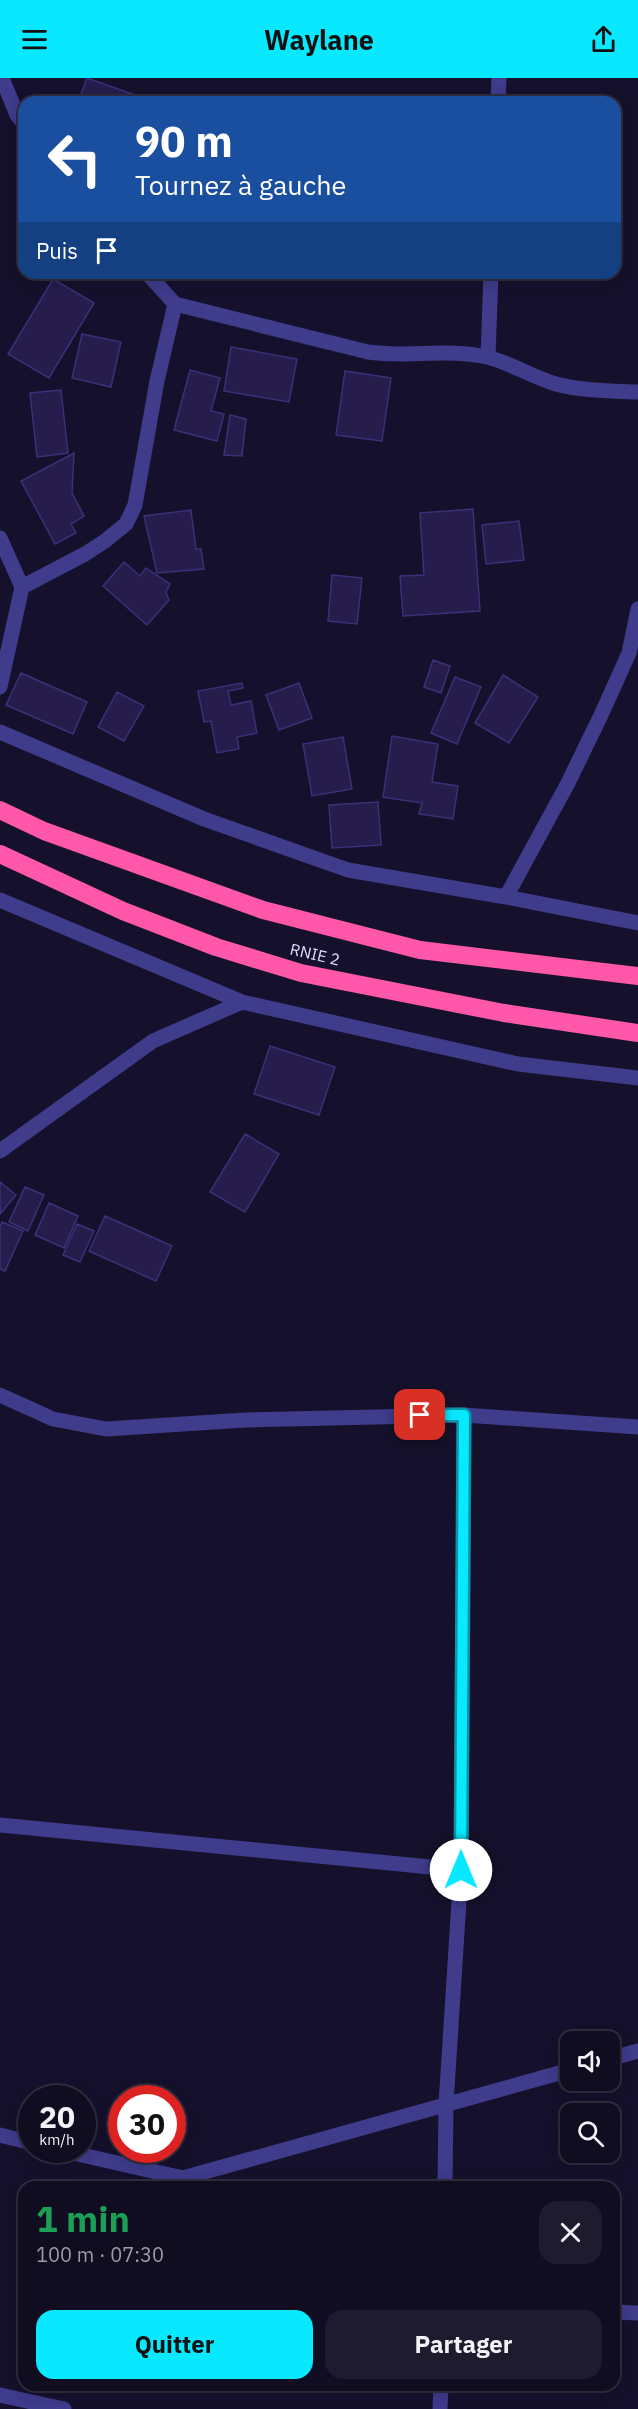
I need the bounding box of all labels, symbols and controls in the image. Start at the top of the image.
text: Waylane [264,22,374,57]
icon: menu [18,23,51,56]
icon: share [587,23,620,56]
text: 90 m [135,114,233,169]
icon: left [36,120,114,198]
text: Tournez à gauche [135,167,346,202]
icon: arrive [90,234,123,267]
text: Puis [36,236,78,265]
street label: RNIE 2 [288,939,342,969]
pin [394,1389,445,1440]
icon: arrive [403,1398,436,1431]
position arrow [429,1838,493,1902]
map controls [560,2031,620,2163]
button: sound [560,2031,620,2091]
speed limit sign: 30 [108,2085,186,2163]
text: 20 [39,2097,75,2136]
button: search [560,2103,620,2163]
text: km/h [39,2130,75,2149]
text: 1 min [36,2195,130,2242]
button: close [539,2201,602,2264]
text: 100 m · 07:30 [36,2241,164,2268]
button: Quitter [36,2310,313,2379]
button: Partager [325,2310,602,2379]

